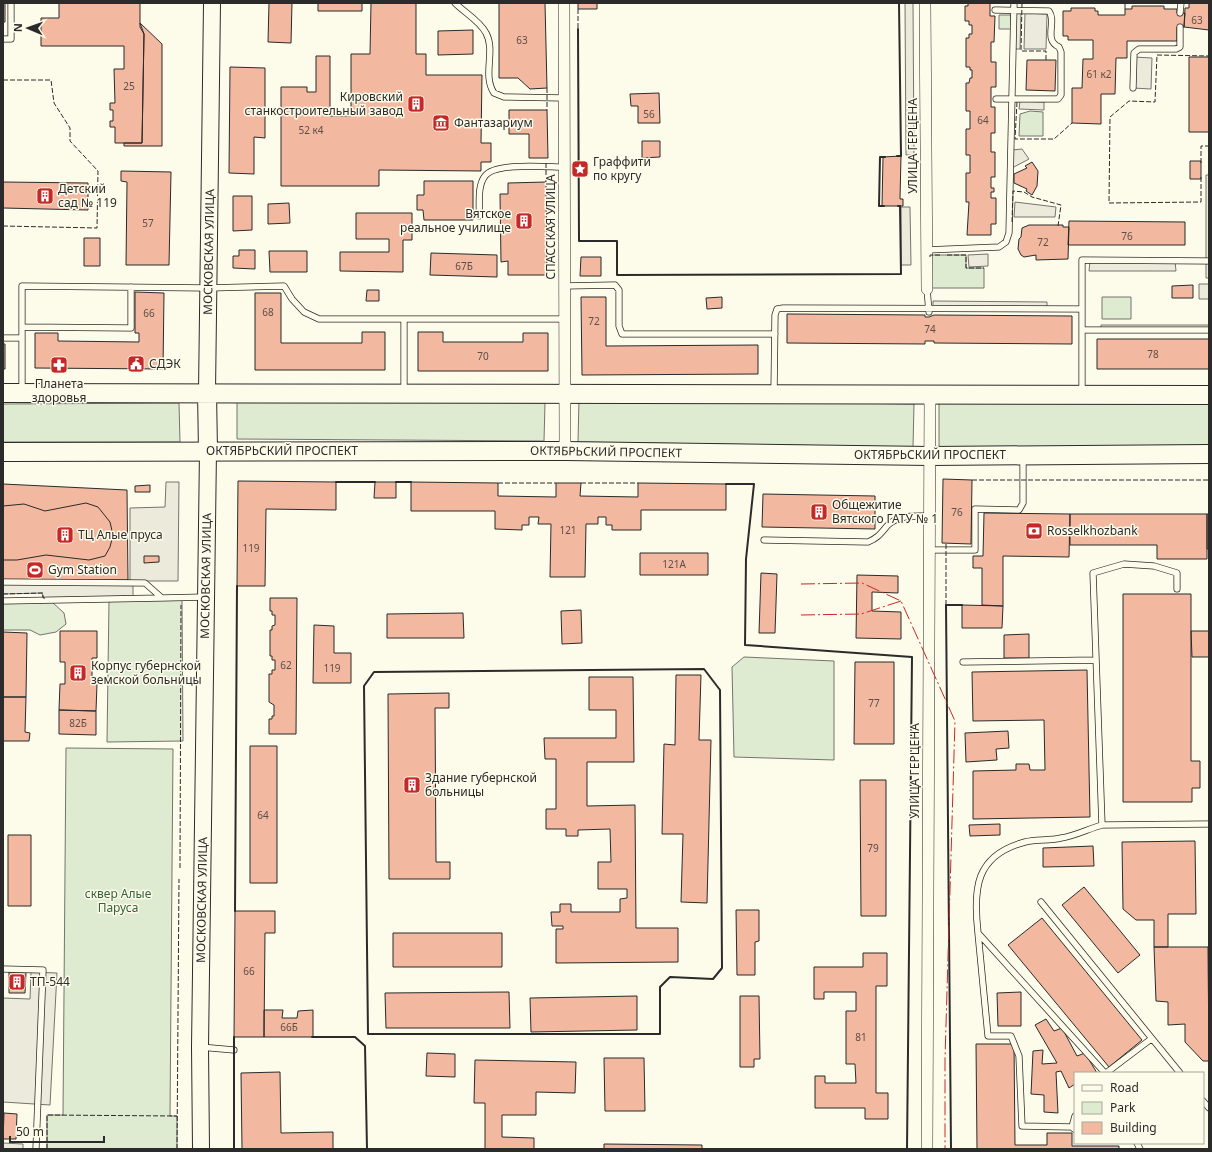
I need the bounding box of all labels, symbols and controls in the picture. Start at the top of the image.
north arrow [8,8,48,48]
house number: 63 [1191,13,1203,27]
text: N [10,23,25,32]
house number: 63 [516,33,528,47]
house number: 61 к2 [1086,67,1112,81]
house number: 25 [123,79,135,93]
place label: Кировский станкостроительный завод [245,88,404,119]
building icon: Кировский станкостроительный завод [406,94,426,114]
street label: УЛИЦА ГЕРЦЕНА [904,98,921,194]
house number: 56 [643,107,655,121]
museum icon: Фантазариум [431,113,451,133]
house number: 64 [977,113,989,127]
place label: Фантазариум [454,114,533,131]
house number: 52 к4 [298,123,324,137]
place label: Граффити по кругу [593,153,651,184]
place icon: Граффити по кругу [570,159,590,179]
street label: СПАССКАЯ УЛИЦА [542,174,559,280]
place label: Детский сад № 119 [58,180,117,211]
building icon: Детский сад № 119 [35,186,55,206]
street label: МОСКОВСКАЯ УЛИЦА [199,189,218,315]
place label: Вятское реальное училище [400,205,511,236]
building icon: Вятское реальное училище [514,211,534,231]
house number: 57 [142,216,154,230]
house number: 76 [1121,229,1133,243]
house number: 72 [1037,235,1049,249]
house number: 67Б [455,259,473,273]
house number: 68 [262,305,274,319]
house number: 66 [143,306,155,320]
house number: 72 [588,314,600,328]
house number: 74 [924,322,936,336]
house number: 78 [1147,347,1159,361]
house number: 70 [477,349,489,363]
public building icon: СДЭК [126,354,146,374]
pharmacy icon: Планета здоровья [49,355,69,375]
place label: СДЭК [149,355,181,372]
place label: Планета здоровья [32,375,86,406]
street label: ОКТЯБРЬСКИЙ ПРОСПЕКТ [206,442,358,459]
street label: ОКТЯБРЬСКИЙ ПРОСПЕКТ [530,442,682,461]
street label: ОКТЯБРЬСКИЙ ПРОСПЕКТ [854,446,1006,463]
place label: Общежитие Вятского ГАТУ № 1 [832,496,938,527]
building icon: Общежитие Вятского ГАТУ № 1 [809,502,829,522]
house number: 76 [951,505,963,519]
street label: МОСКОВСКАЯ УЛИЦА [196,513,215,639]
bank icon: Rosselkhozbank [1024,521,1044,541]
place label: Rosselkhozbank [1047,522,1138,539]
house number: 121 [559,523,577,537]
building icon: ТЦ Алые пруса [55,525,75,545]
place label: ТЦ Алые пруса [78,526,163,543]
house number: 119 [242,541,260,555]
house number: 121А [662,557,686,571]
sports icon: Gym Station [25,560,45,580]
place label: Gym Station [48,561,117,578]
place label: Корпус губернской земской больницы [91,657,202,688]
house number: 62 [280,658,292,672]
house number: 119 [323,661,341,675]
building icon: Корпус губернской земской больницы [68,663,88,683]
house number: 77 [868,696,880,710]
house number: 82Б [69,716,87,730]
street label: УЛИЦА ГЕРЦЕНА [906,723,923,819]
place label: Здание губернской больницы [425,769,537,800]
building icon: Здание губернской больницы [402,775,422,795]
house number: 64 [257,808,269,822]
street label: МОСКОВСКАЯ УЛИЦА [192,837,211,963]
house number: 79 [867,841,879,855]
park label: сквер Алые Паруса [85,885,152,916]
house number: 66 [243,964,255,978]
building icon: ТП-544 [7,972,27,992]
place label: ТП-544 [30,973,70,990]
house number: 66Б [280,1020,298,1034]
house number: 81 [855,1030,867,1044]
legend [1074,1072,1204,1144]
text: Road [1110,1079,1139,1096]
text: Park [1110,1099,1136,1116]
scale bar [10,1118,104,1144]
text: Building [1110,1119,1157,1136]
text: 50 m [16,1123,44,1140]

